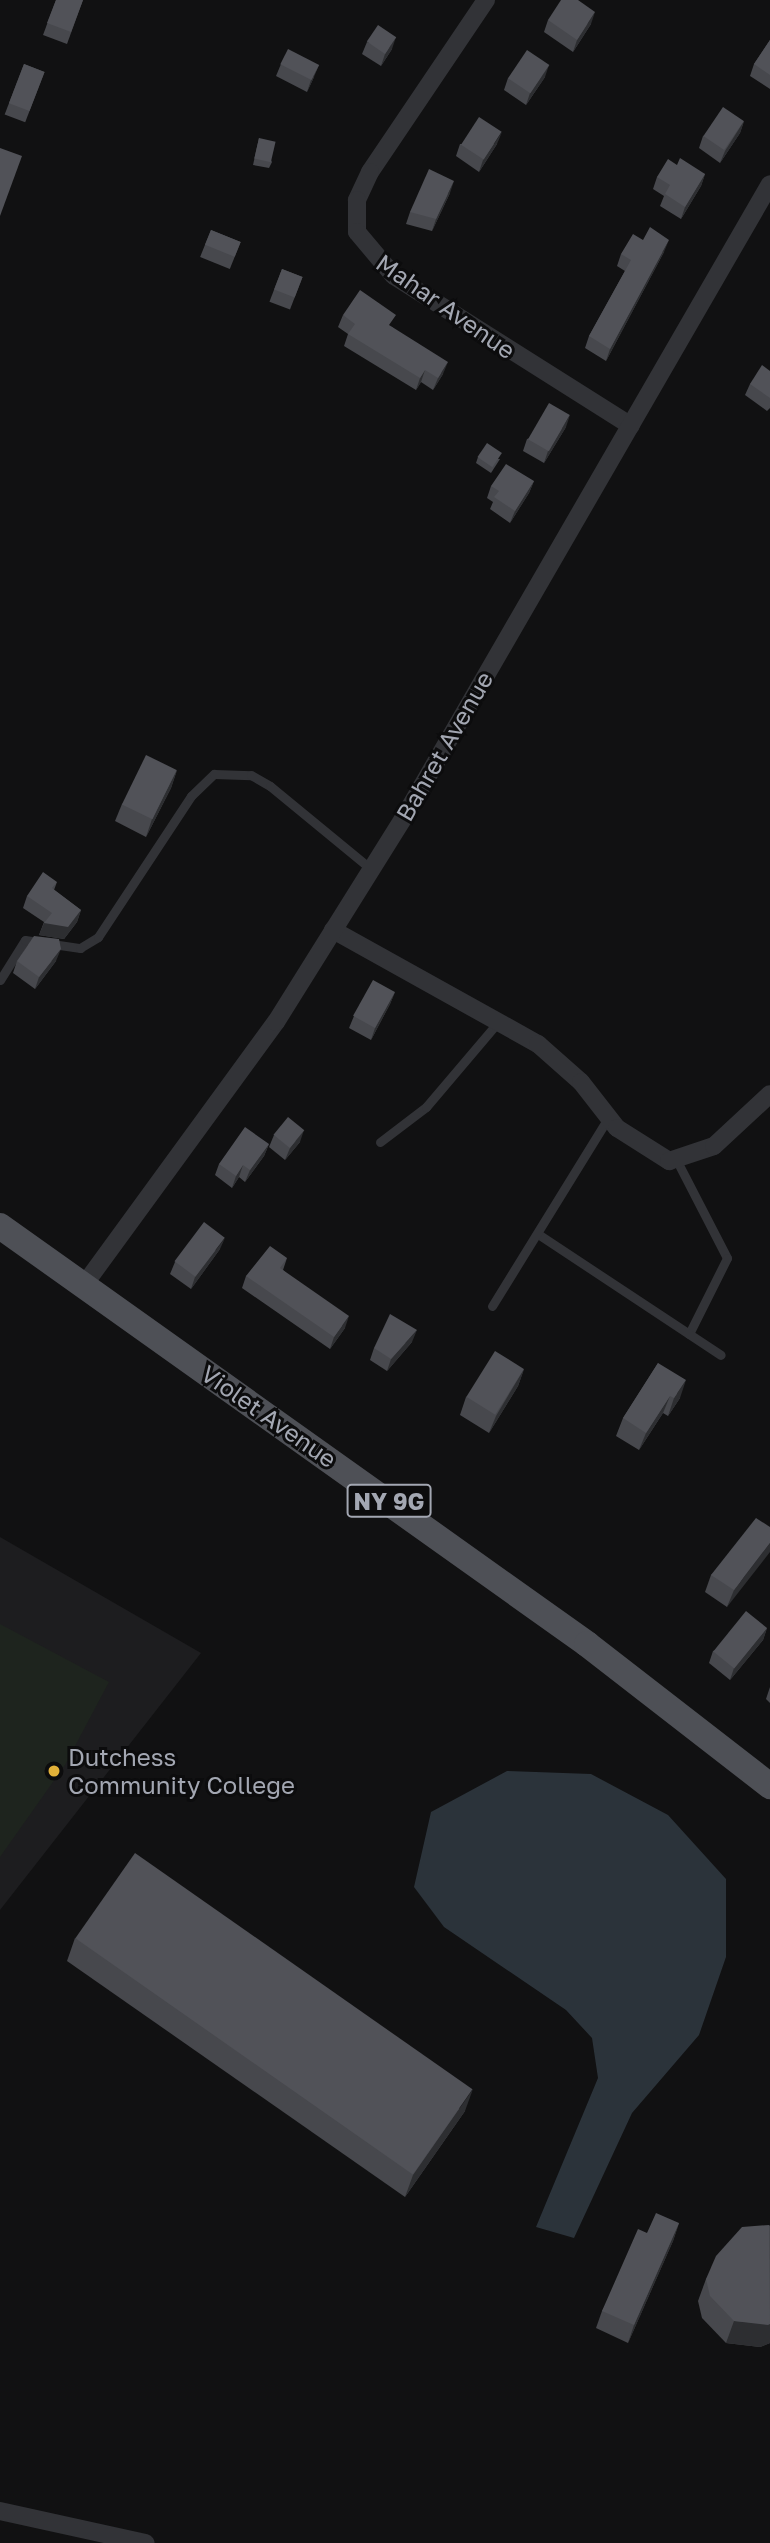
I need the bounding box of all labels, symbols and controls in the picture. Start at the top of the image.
street label: Mahar Avenue [371,248,521,364]
street label: Bahret Avenue [390,666,498,826]
street label: Violet Avenue [196,1359,342,1473]
road number: NY 9G [345,1482,433,1520]
place label: Dutchess Community College [68,1743,295,1799]
marker: Dutchess Community College [46,1763,62,1779]

